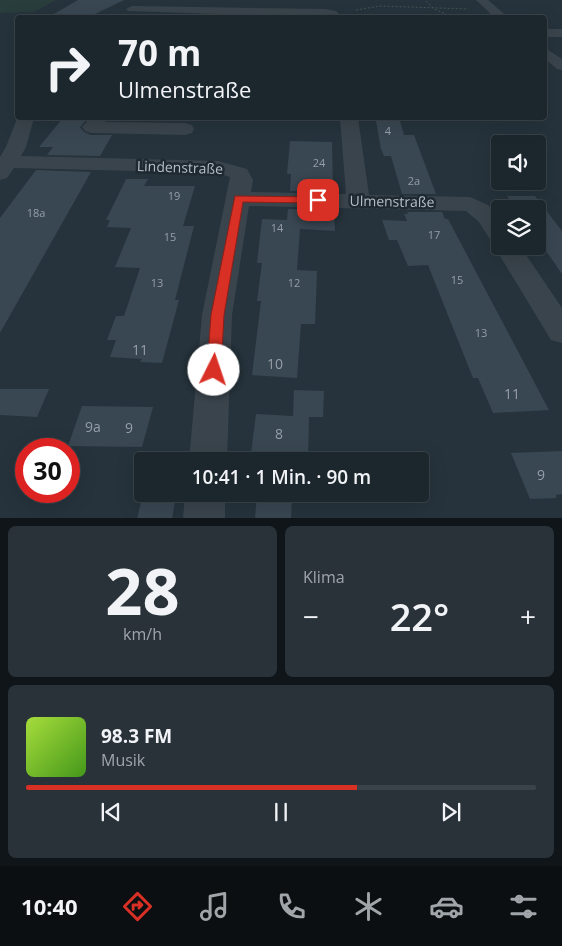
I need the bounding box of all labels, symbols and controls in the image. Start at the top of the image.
text: 70 m [118,29,201,76]
icon: right [35,35,100,100]
text: Ulmenstraße [118,74,251,104]
house number: 4 [385,123,392,138]
map controls [491,135,546,255]
button: sound [491,135,546,190]
house number: 24 [313,155,326,170]
street label: Lindenstraße [137,156,224,178]
house number: 2a [408,173,420,188]
pin [297,179,339,221]
icon: arrive [304,186,332,214]
house number: 19 [168,188,180,203]
street label: Ulmenstraße [349,191,435,211]
button: layers [491,200,546,255]
house number: 18a [27,205,45,220]
house number: 14 [271,220,284,235]
house number: 17 [428,227,440,242]
house number: 15 [164,229,176,244]
house number: 15 [451,272,463,287]
house number: 13 [151,275,163,290]
house number: 12 [288,275,300,290]
house number: 13 [475,325,487,340]
house number: 11 [132,340,148,359]
position arrow [187,343,239,395]
house number: 10 [267,354,283,373]
house number: 11 [504,384,520,403]
house number: 9a [85,417,101,436]
house number: 9 [125,418,133,437]
house number: 8 [275,424,283,443]
speed limit sign: 30 [15,438,80,503]
text: 10:41 · 1 Min. · 90 m [192,464,371,490]
house number: 9 [537,465,545,484]
text: 28 [105,546,180,634]
text: Klima [303,566,345,588]
text: 22° [390,590,449,642]
text: − [303,597,319,635]
text: + [520,597,536,635]
text: km/h [123,623,162,645]
text: 98.3 FM [101,723,172,749]
text: Musik [101,749,145,771]
icon: previous [97,798,125,826]
icon: pause [267,798,295,826]
icon: next [437,798,465,826]
icon: directions [120,889,155,924]
icon: music [197,889,232,924]
icon: phone [274,889,309,924]
icon: climate [351,889,386,924]
icon: car [429,889,464,924]
icon: filters [506,889,541,924]
text: 10:40 [21,891,78,921]

